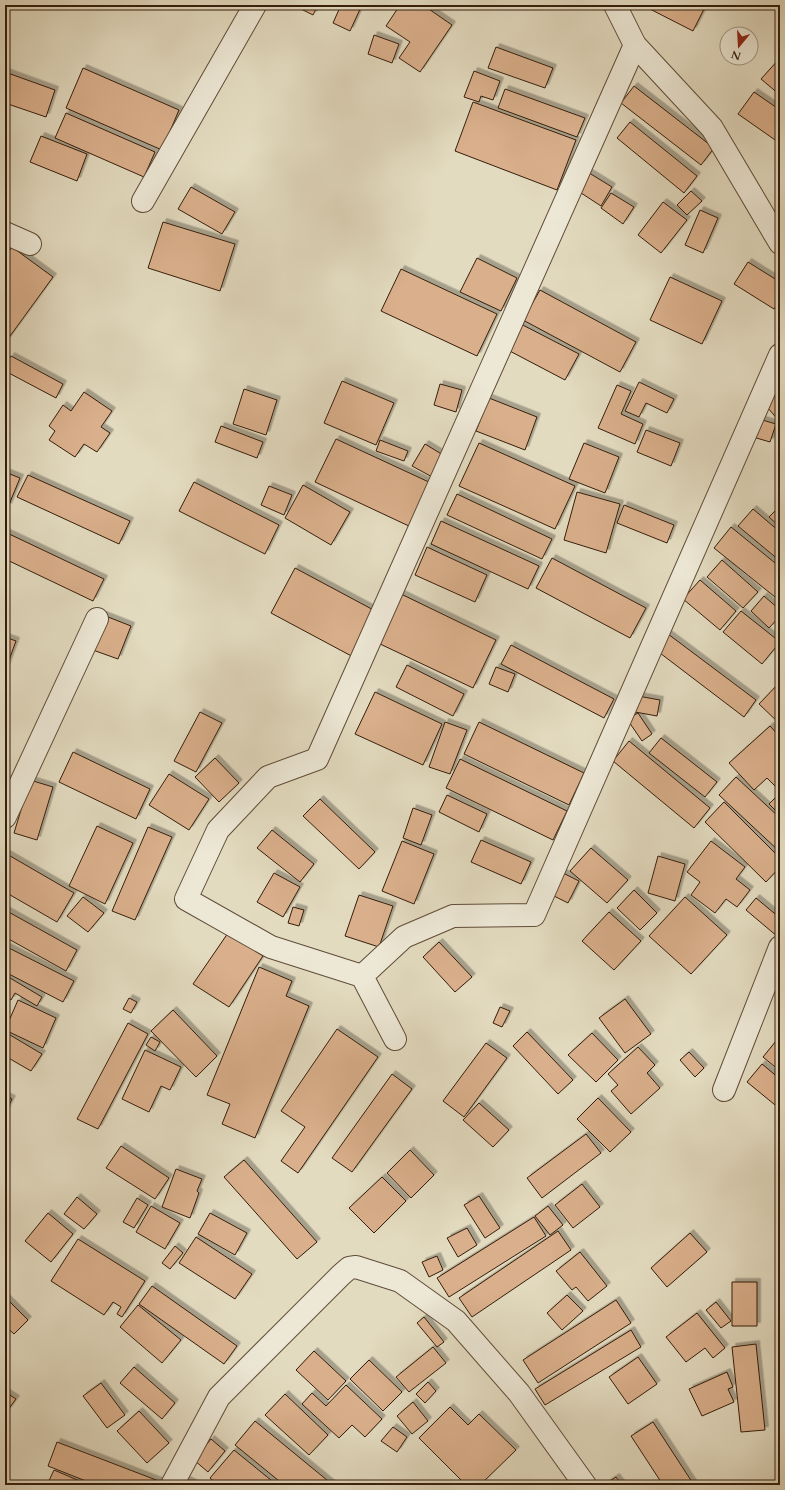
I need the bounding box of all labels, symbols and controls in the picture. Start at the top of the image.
north arrow [719,26,759,66]
text: N [729,46,743,64]

